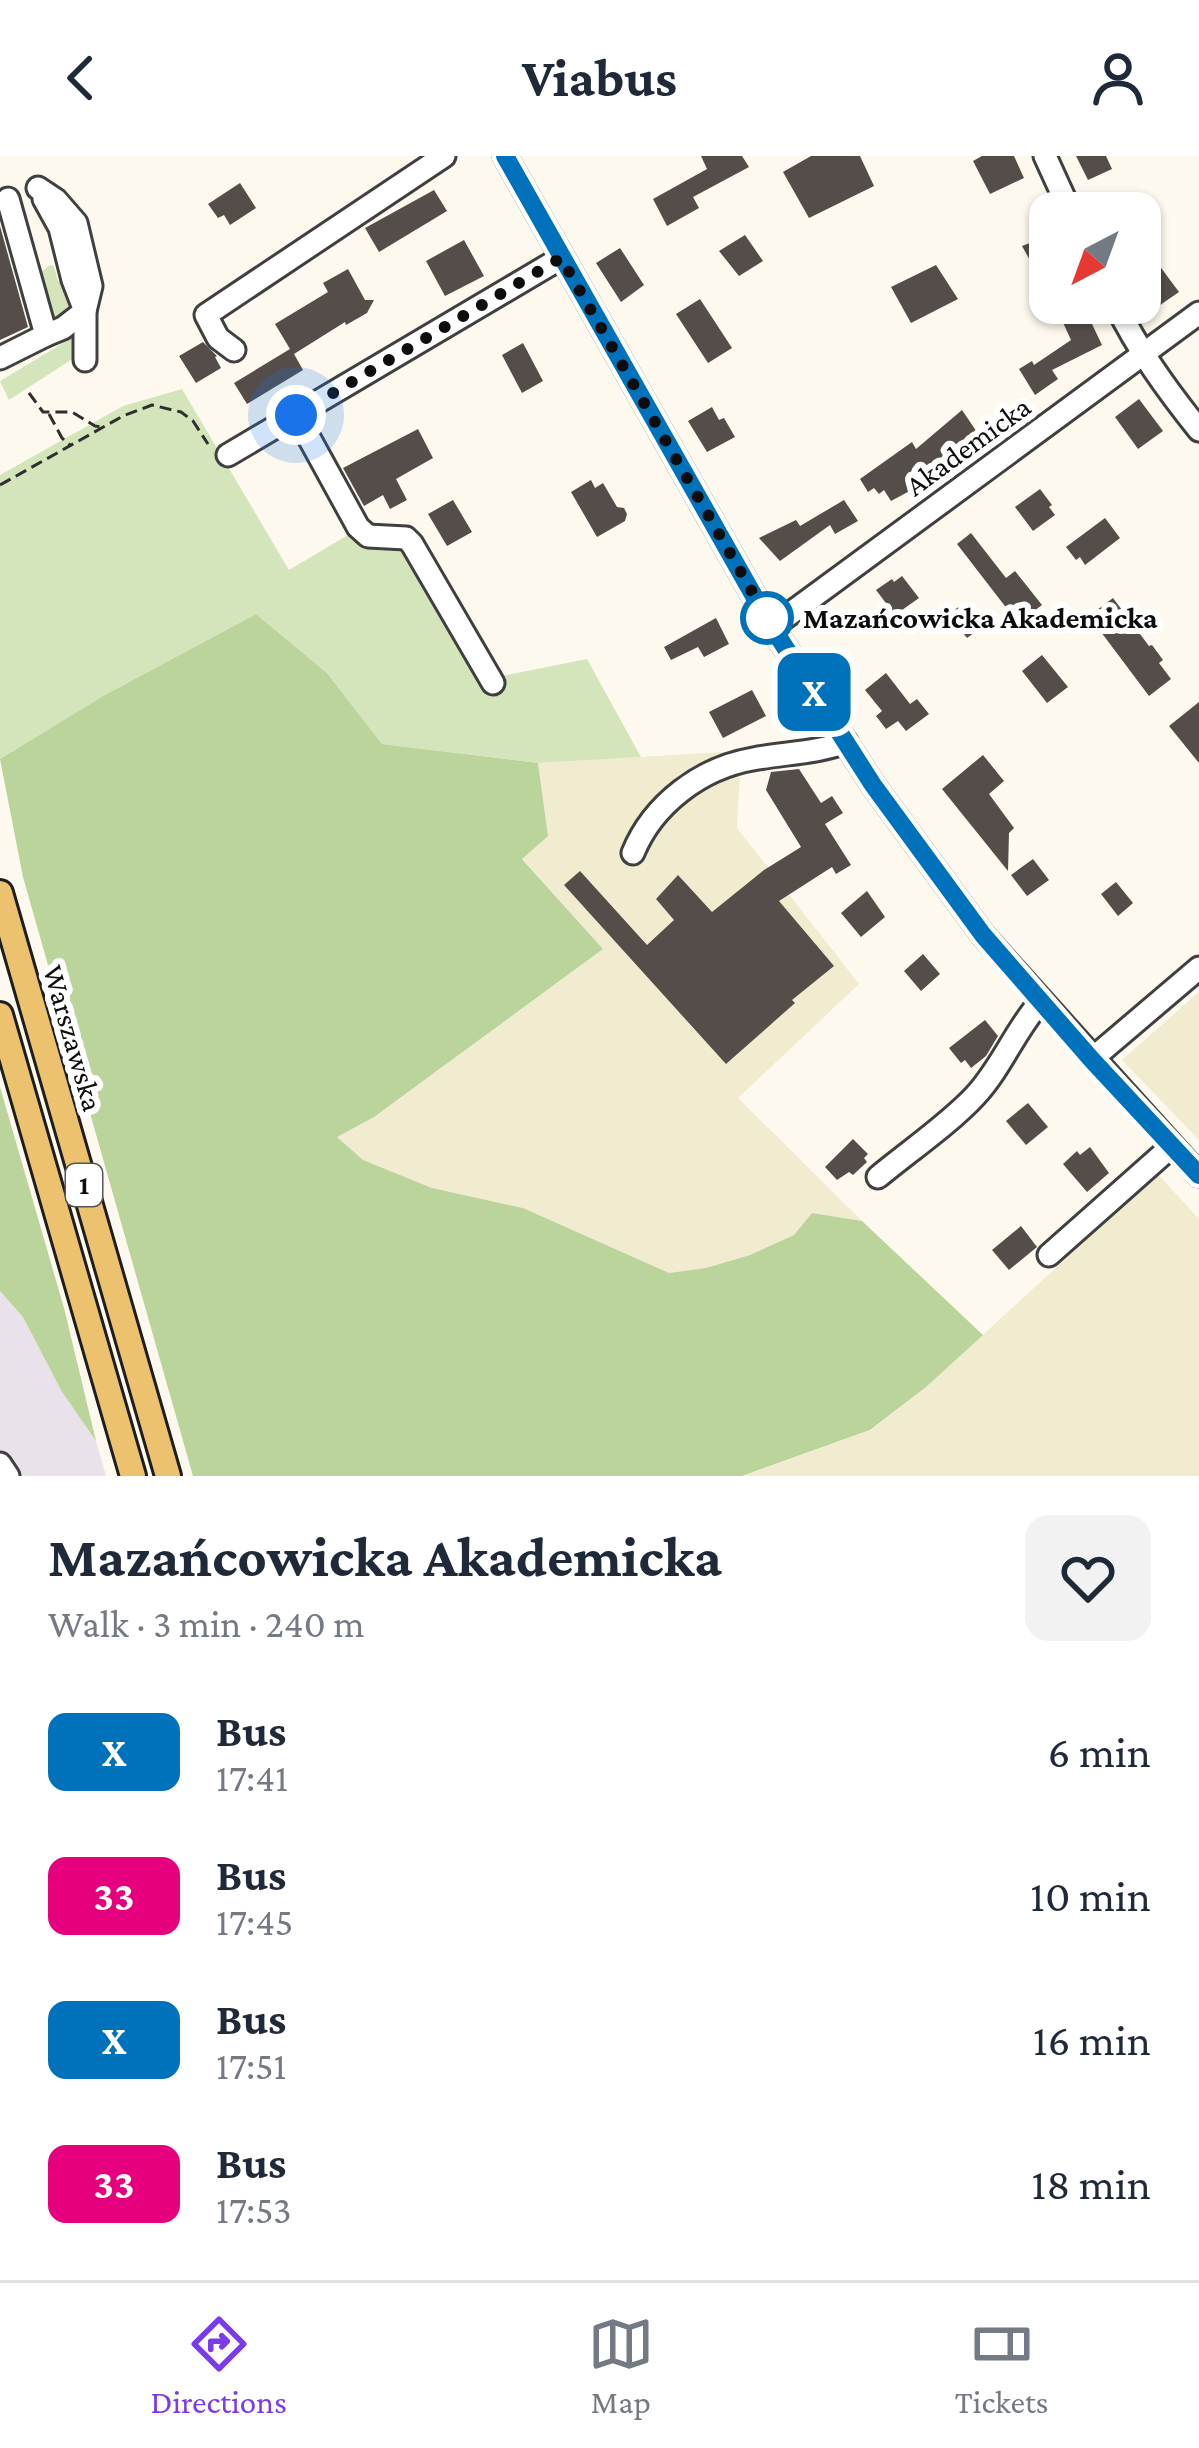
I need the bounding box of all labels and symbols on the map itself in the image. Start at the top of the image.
north arrow [1029,192,1161,324]
your location [266,385,326,445]
street label: Akademicka [899,389,1037,502]
marker: Mazańcowicka Akademicka [742,593,792,643]
place label: Mazańcowicka Akademicka [803,601,1158,634]
line badge: X [775,653,853,731]
street label: Warszawska [37,961,110,1115]
road number: 1 [66,1164,102,1206]

